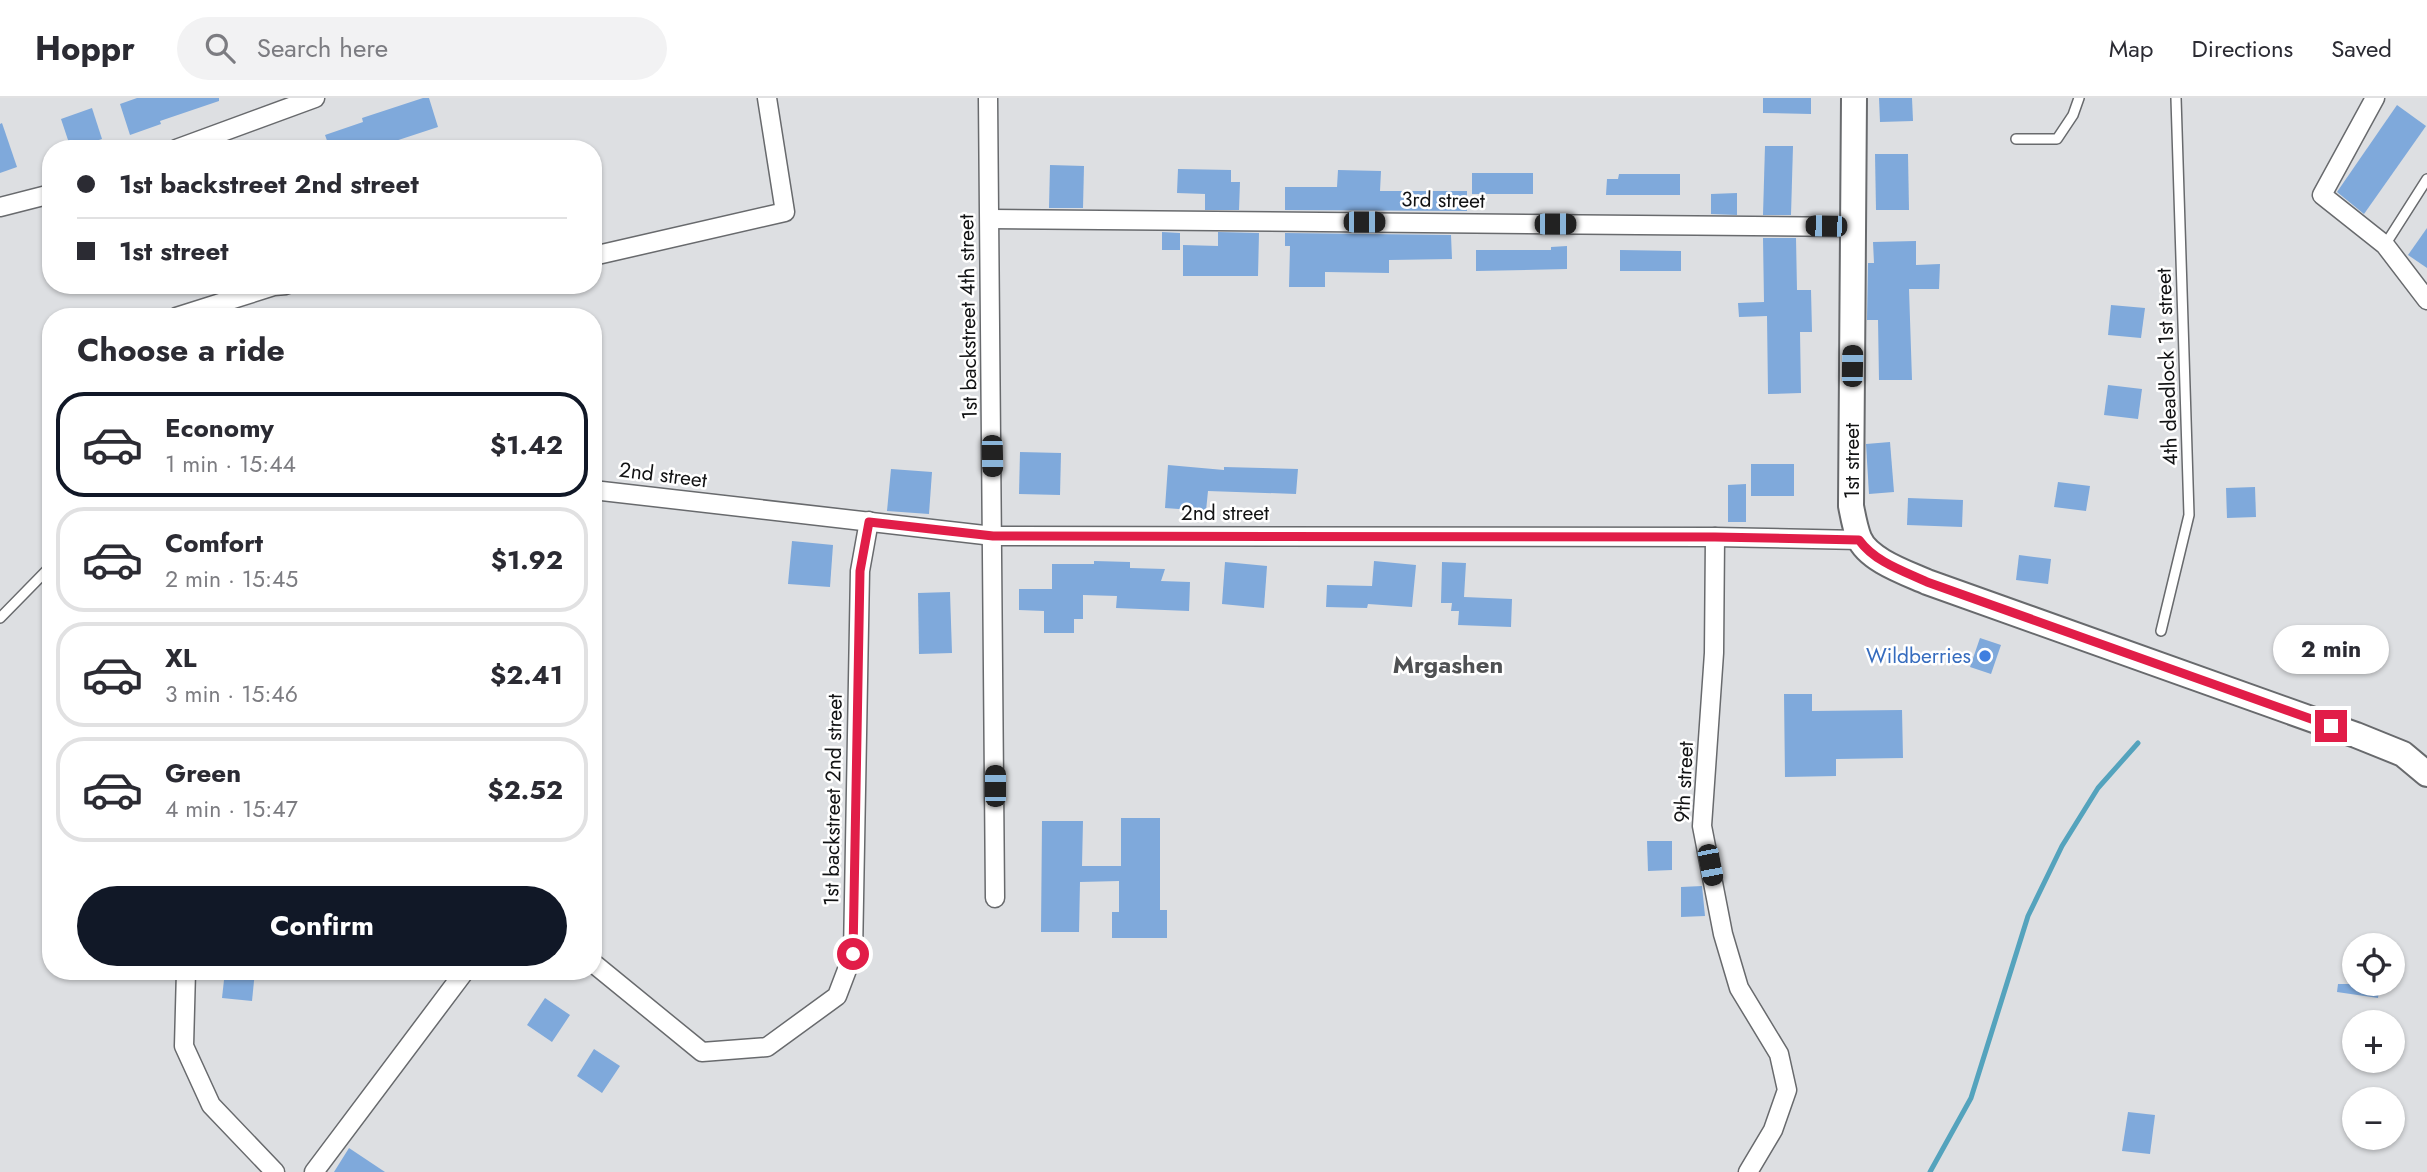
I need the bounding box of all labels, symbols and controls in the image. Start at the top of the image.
search box [177,17,667,80]
text: Hoppr [35,25,135,72]
icon: search [201,29,239,67]
text: Search here [257,29,388,67]
text: Map [2109,31,2154,66]
text: Directions [2192,31,2293,66]
text: Saved [2331,31,2392,66]
text: 1st backstreet 2nd street [119,165,419,203]
street label: 3rd street [1401,184,1485,216]
car [1344,212,1386,233]
street label: 1st backstreet 4th street [951,214,985,420]
car [1535,214,1577,235]
car [1805,215,1848,237]
text: 1st street [119,232,229,270]
street label: 4th deadlock 1st street [2149,268,2185,466]
text: Choose a ride [77,327,285,373]
car [1842,345,1863,387]
text: Economy [165,409,274,447]
icon: car [81,413,144,476]
street label: 1st street [1837,423,1867,499]
text: $1.42 [490,426,563,464]
car [982,435,1003,477]
text: 1 min · 15:44 [165,447,296,481]
street label: 2nd street [617,455,709,495]
street label: 2nd street [1181,498,1269,528]
text: Comfort [165,524,263,562]
icon: car [81,528,144,591]
text: $1.92 [491,541,563,579]
text: 2 min · 15:45 [165,562,298,596]
callout: 2 min [2273,624,2389,674]
text: 2 min [2301,632,2361,666]
text: XL [165,639,197,677]
place label: Wildberries [1866,641,1971,671]
icon: car [81,643,144,706]
district label: Mrgashen [1393,647,1503,682]
marker: Wildberries [1977,648,1993,664]
text: $2.41 [490,656,563,694]
text: 3 min · 15:46 [165,677,298,711]
street label: 1st backstreet 2nd street [816,694,850,906]
route end [2315,710,2347,742]
street label: 9th street [1667,741,1701,823]
text: Green [165,754,241,792]
icon: car [81,758,144,821]
car [985,765,1006,807]
text: $2.52 [488,771,563,809]
text: 4 min · 15:47 [165,792,298,826]
car [1696,842,1725,888]
button: Confirm [77,886,567,966]
map controls [2342,933,2405,1150]
button: locate [2342,933,2405,996]
route start [837,938,869,970]
button: + [2342,1010,2405,1073]
button: − [2342,1087,2405,1150]

